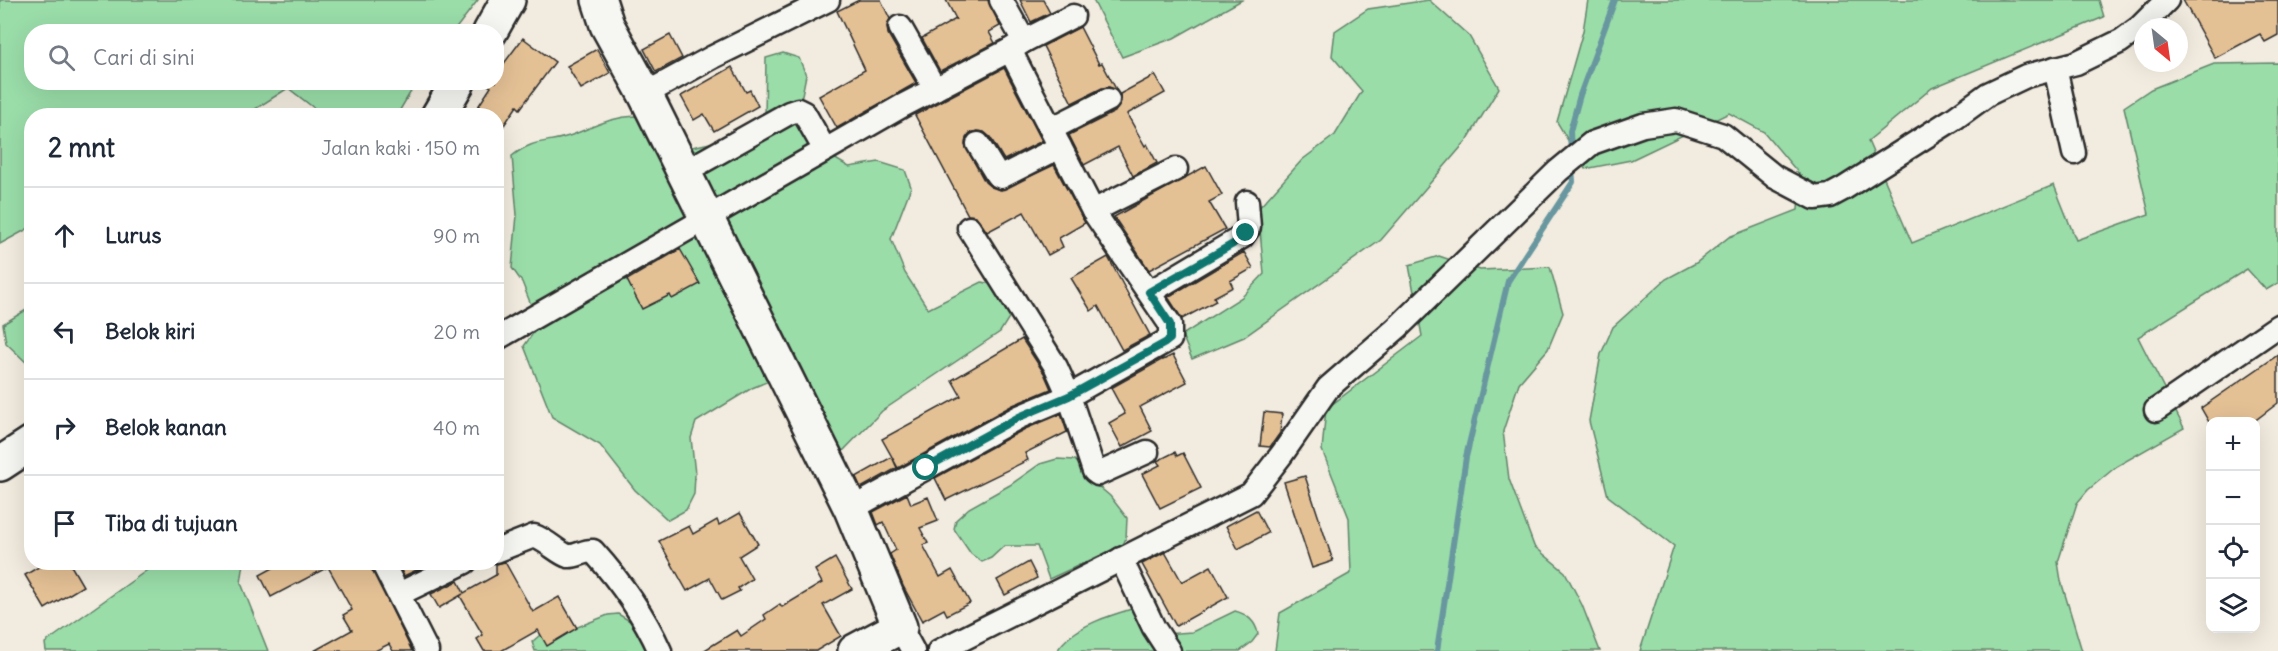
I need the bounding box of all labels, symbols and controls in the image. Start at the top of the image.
north arrow [2134,18,2188,72]
search box [24,24,504,90]
icon: search [45,41,78,74]
text: Cari di sini [93,43,195,71]
text: 2 mnt [48,131,115,164]
text: Jalan kaki · 150 m [321,135,480,160]
icon: ahead [48,219,81,252]
route end [1232,219,1258,245]
text: Lurus [105,221,161,249]
text: 90 m [433,223,480,248]
icon: left [48,315,81,348]
text: Belok kiri [105,317,195,345]
text: 20 m [434,319,480,344]
icon: right [48,411,81,444]
text: Belok kanan [105,413,227,441]
text: 40 m [433,415,480,440]
map controls [2206,417,2260,633]
button: + [2206,417,2260,471]
route start [912,454,938,480]
button: − [2206,471,2260,525]
icon: arrive [48,507,81,540]
text: Tiba di tujuan [105,509,238,537]
button: locate [2206,525,2260,579]
button: layers [2206,579,2260,633]

